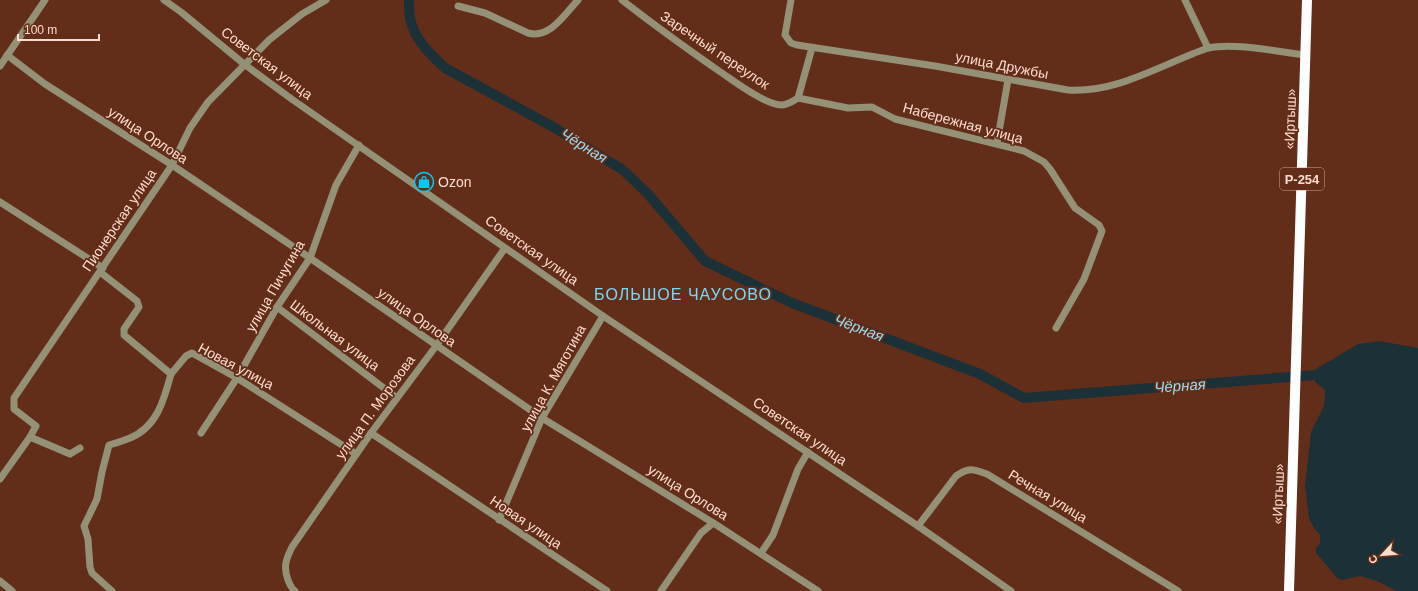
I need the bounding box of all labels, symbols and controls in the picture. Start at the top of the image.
street label: Заречный переулок [658,8,773,93]
scale bar [18,16,99,42]
text: 100 m [24,23,57,37]
street label: Советская улица [218,24,316,103]
street label: улица Дружбы [954,48,1050,82]
street label: «Иртыш» [1281,88,1299,150]
street label: Набережная улица [901,99,1025,147]
street label: улица Орлова [105,103,191,167]
water label: Чёрная [558,125,611,166]
street label: Пионерская улица [79,166,159,274]
road number: Р-254 [1280,168,1324,190]
shop icon: Ozon [413,171,435,193]
place label: Ozon [438,174,471,190]
street label: Советская улица [482,212,582,288]
street label: улица Пичугина [242,237,308,335]
street label: улица Орлова [375,284,459,350]
district label: БОЛЬШОЕ ЧАУСОВО [594,286,772,303]
street label: Школьная улица [287,296,383,374]
water label: Чёрная [832,310,886,345]
street label: улица К. Мяготина [517,322,589,434]
street label: Новая улица [196,339,277,393]
street label: улица П. Морозова [332,352,418,462]
water label: Чёрная [1154,375,1206,396]
street label: Советская улица [750,394,850,468]
street label: улица Орлова [645,461,731,523]
street label: «Иртыш» [1269,463,1287,525]
street label: Речная улица [1006,466,1090,526]
street label: Новая улица [487,492,565,552]
north arrow [1362,535,1402,575]
text: С [1366,553,1380,566]

